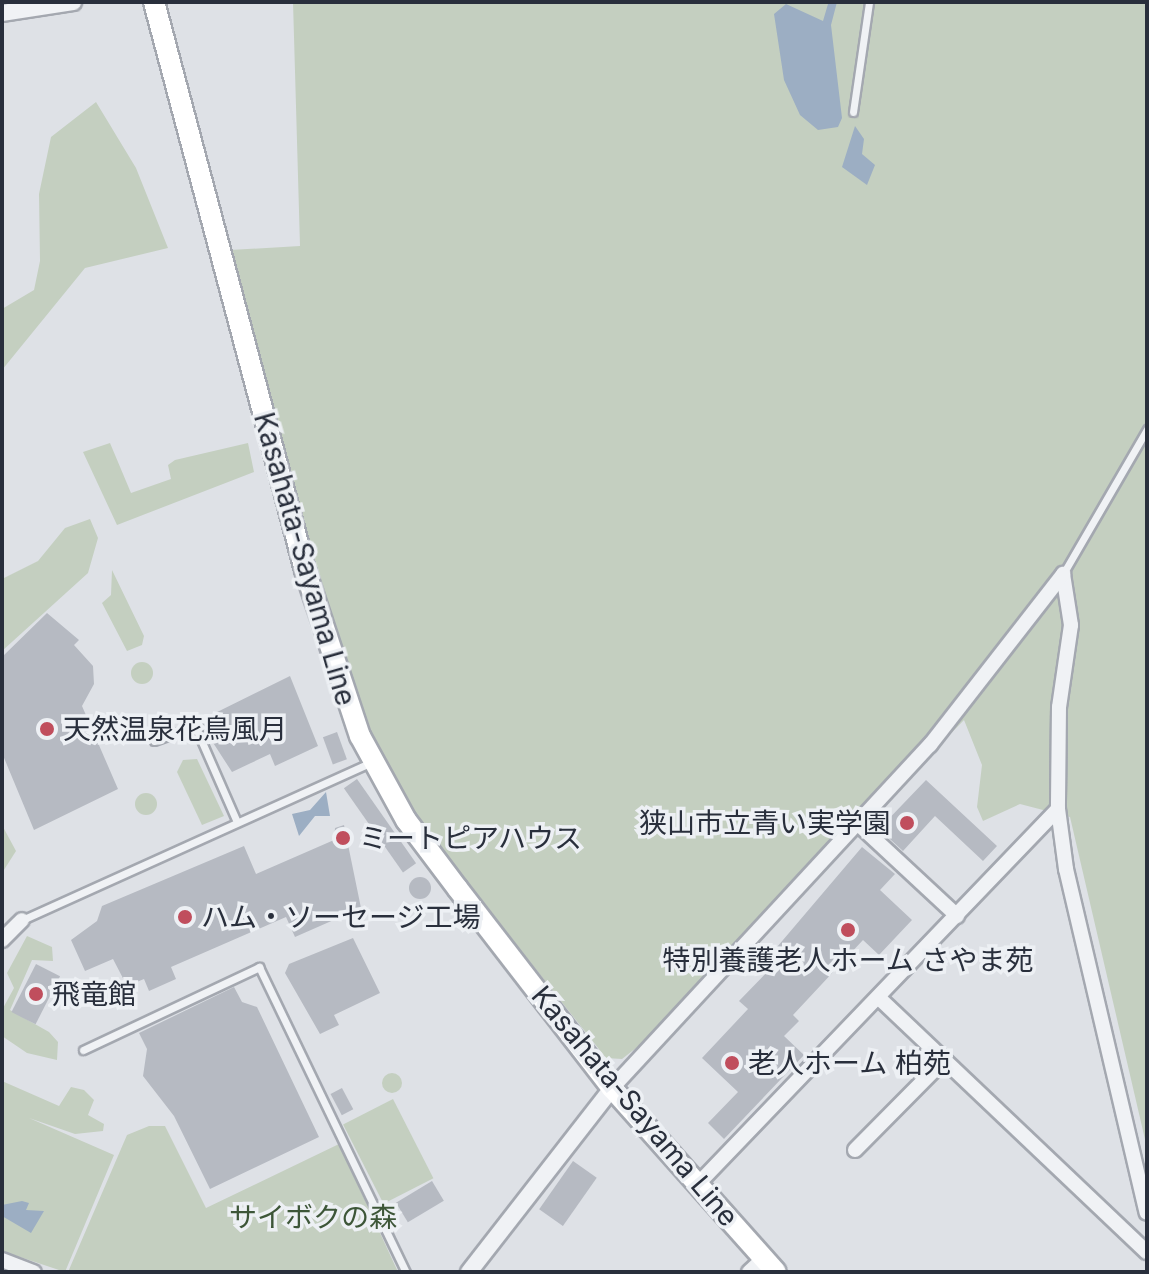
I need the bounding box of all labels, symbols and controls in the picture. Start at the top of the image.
street label: Kasahata-Sayama Line [247,409,363,709]
place label: 天然温泉花鳥風月 [63,712,287,746]
marker: 天然温泉花鳥風月 [38,720,56,738]
place label: 狭山市立青い実学園 [639,806,891,840]
marker: 狭山市立青い実学園 [898,814,916,832]
place label: ミートピアハウス [359,821,583,855]
marker: ミートピアハウス [334,829,352,847]
place label: ハム・ソーセージ工場 [201,900,481,934]
marker: ハム・ソーセージ工場 [176,908,194,926]
marker: 特別養護老人ホーム さやま苑 [839,921,857,939]
place label: 特別養護老人ホーム さやま苑 [662,943,1034,977]
place label: 飛竜館 [52,977,136,1011]
street label: Kasahata-Sayama Line [525,979,745,1233]
marker: 飛竜館 [27,985,45,1003]
place label: 老人ホーム 柏苑 [748,1046,952,1080]
marker: 老人ホーム 柏苑 [723,1054,741,1072]
park label: サイボクの森 [229,1200,397,1234]

